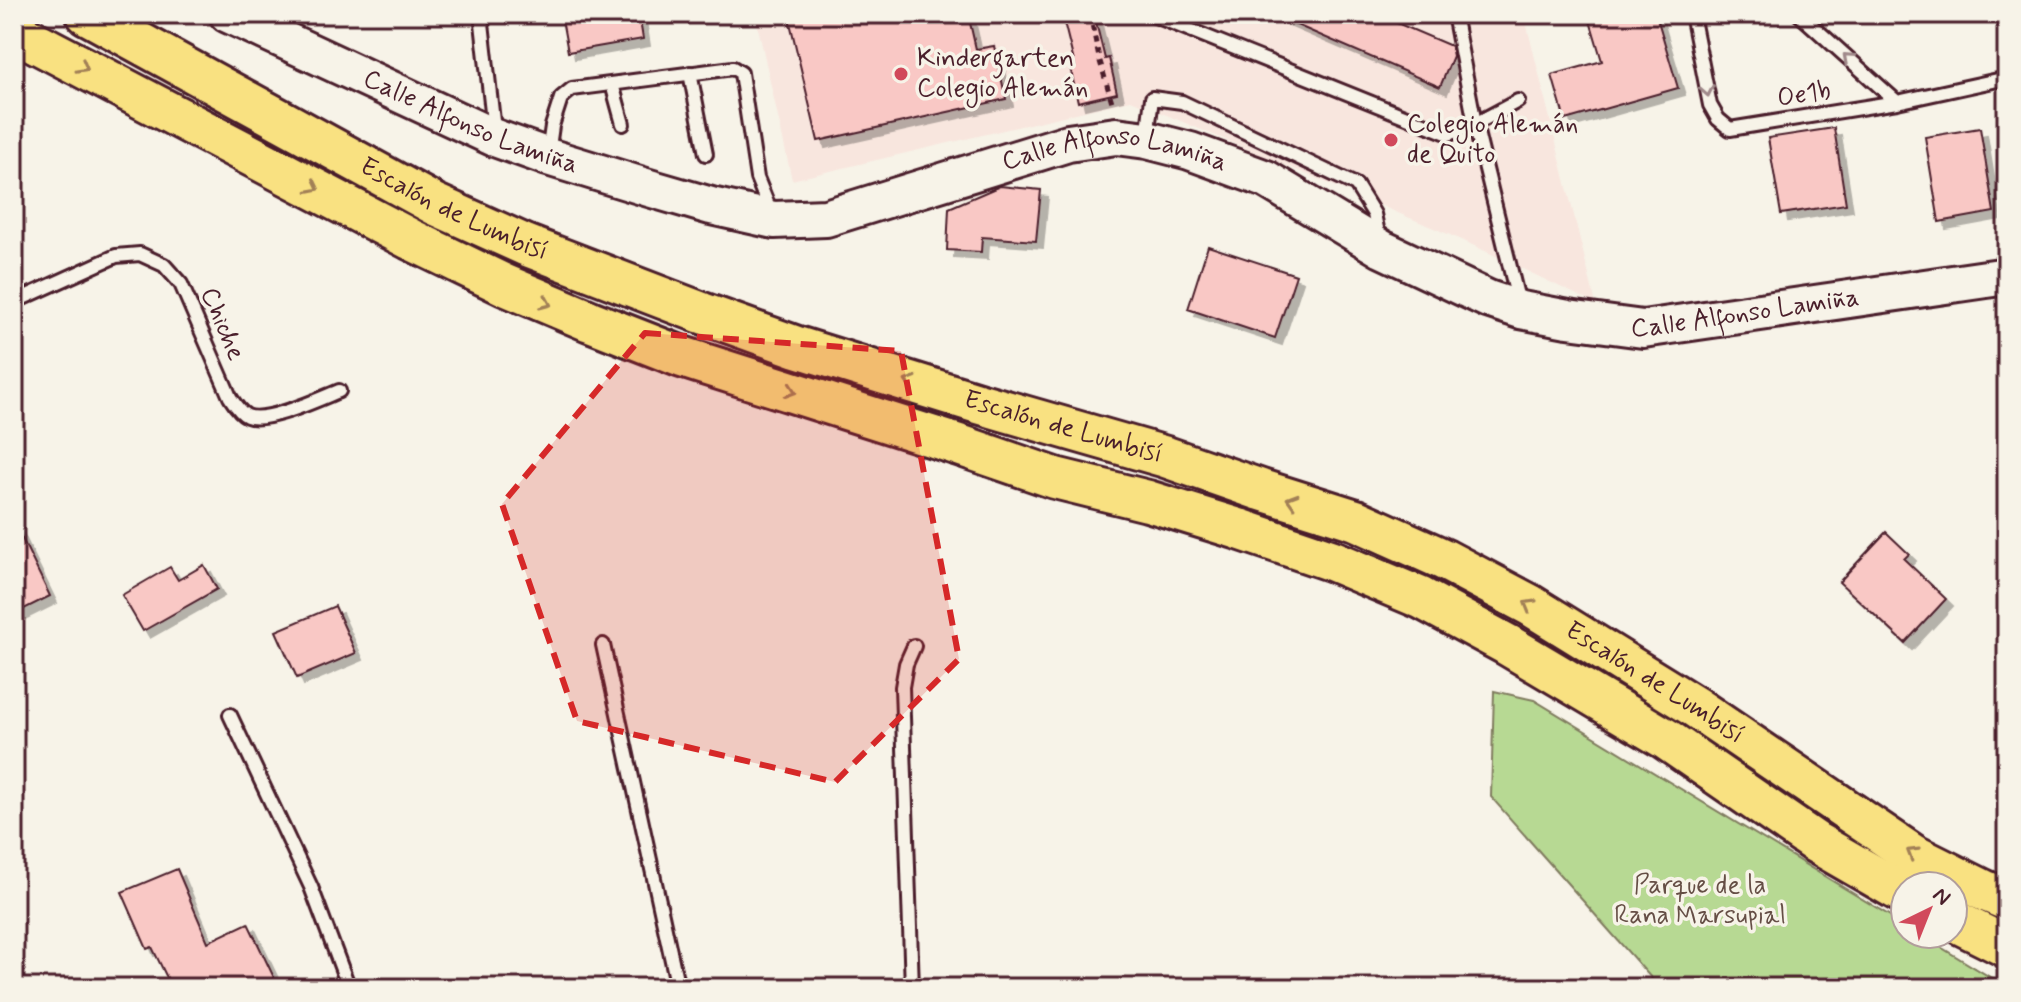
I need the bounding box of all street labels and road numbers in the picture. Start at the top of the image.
street label: Calle Alfonso Lamiña [358,62,582,182]
street label: Oe1b [1775,74,1833,116]
street label: Escalón de Lumbisí [354,150,553,269]
street label: Calle Alfonso Lamiña [996,153,1232,185]
street label: Calle Alfonso Lamiña [1629,281,1861,347]
street label: Chiche [191,282,253,366]
street label: Escalón de Lumbisí [960,383,1166,472]
street label: Escalón de Lumbisí [1559,614,1751,752]

